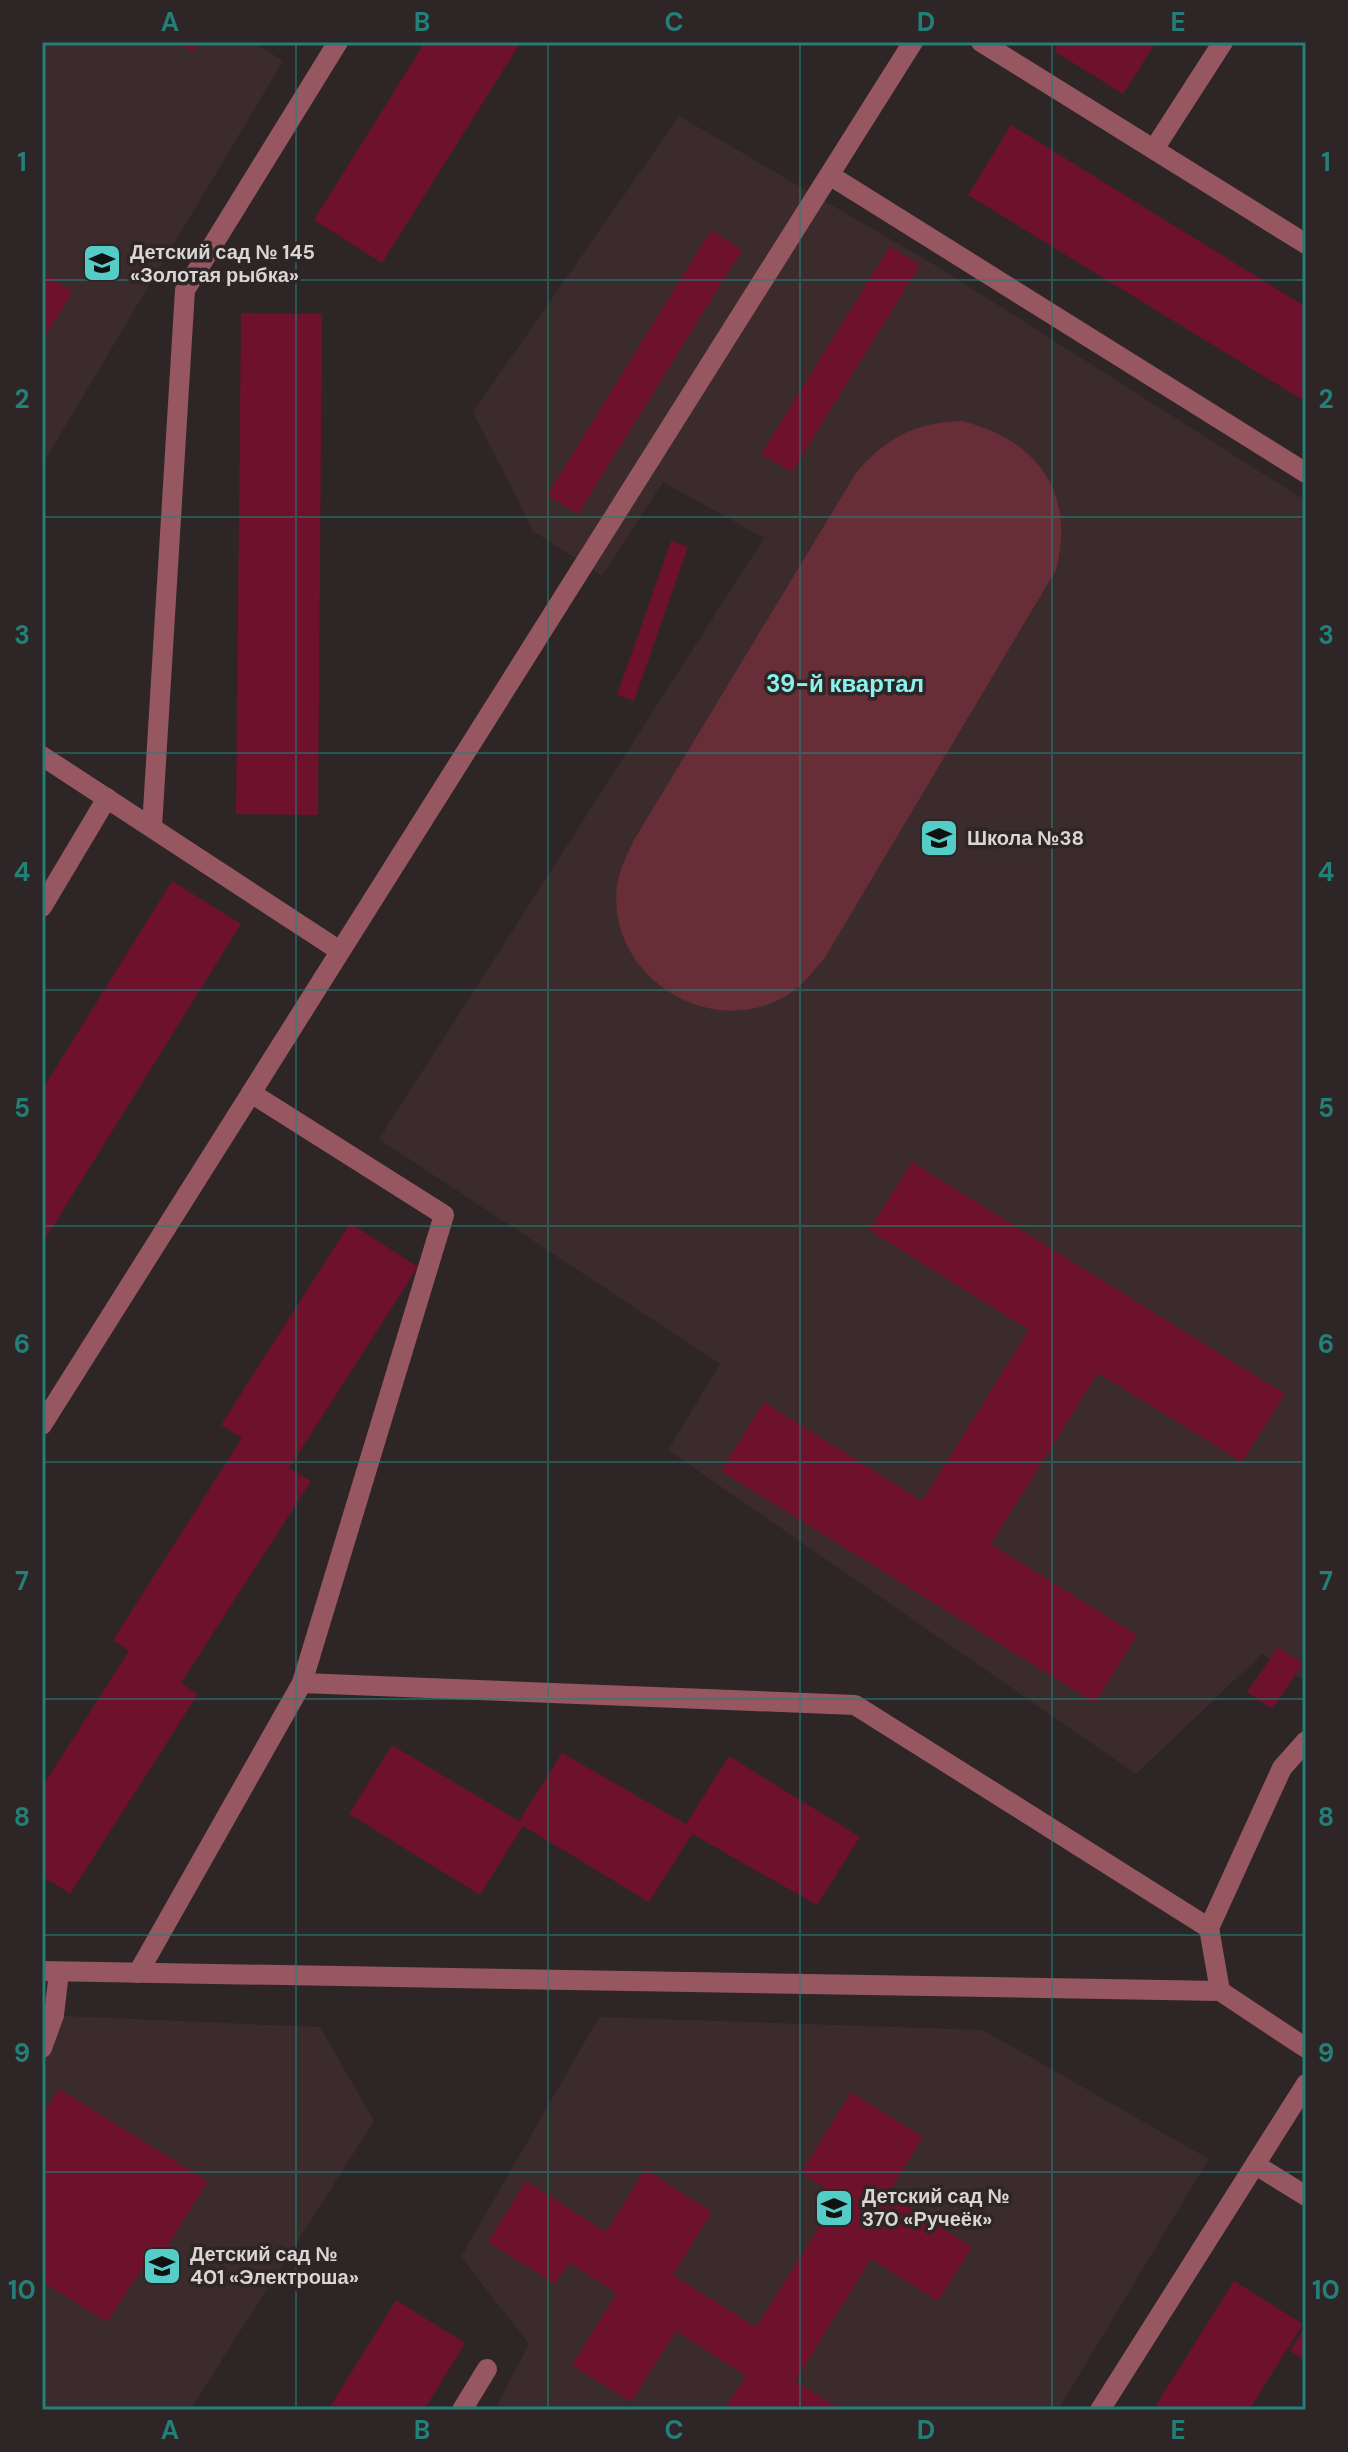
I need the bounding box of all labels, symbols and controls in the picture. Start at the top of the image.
text: A [161,5,179,39]
text: B [414,5,430,39]
text: C [664,5,684,39]
text: D [917,5,935,39]
text: E [1170,5,1186,39]
text: 1 [17,145,27,179]
text: 1 [1321,145,1331,179]
place label: Детский сад № 145 «Золотая рыбка» [130,239,315,288]
school or university icon: Детский сад № 145 «Золотая рыбка» [81,242,123,284]
text: 2 [14,382,30,416]
text: 2 [1318,382,1334,416]
text: 3 [14,618,30,652]
text: 3 [1318,618,1334,652]
district label: 39-й квартал [766,668,924,699]
school or university icon: Школа №38 [918,817,960,859]
place label: Школа №38 [967,825,1084,851]
text: 4 [14,855,30,889]
text: 4 [1318,855,1334,889]
text: 5 [14,1091,30,1125]
text: 5 [1318,1091,1334,1125]
text: 6 [14,1327,30,1361]
text: 6 [1318,1327,1334,1361]
text: 7 [15,1564,29,1598]
text: 7 [1319,1564,1333,1598]
text: 8 [14,1800,30,1834]
text: 8 [1318,1800,1334,1834]
text: 9 [14,2036,30,2070]
text: 9 [1318,2036,1334,2070]
place label: Детский сад № 370 «Ручеёк» [862,2183,1010,2232]
school or university icon: Детский сад № 370 «Ручеёк» [813,2187,855,2229]
place label: Детский сад № 401 «Электроша» [190,2241,359,2290]
school or university icon: Детский сад № 401 «Электроша» [141,2245,183,2287]
text: 10 [8,2273,36,2307]
text: 10 [1312,2273,1340,2307]
text: A [161,2413,179,2447]
text: B [414,2413,430,2447]
text: C [664,2413,684,2447]
text: D [917,2413,935,2447]
text: E [1170,2413,1186,2447]

